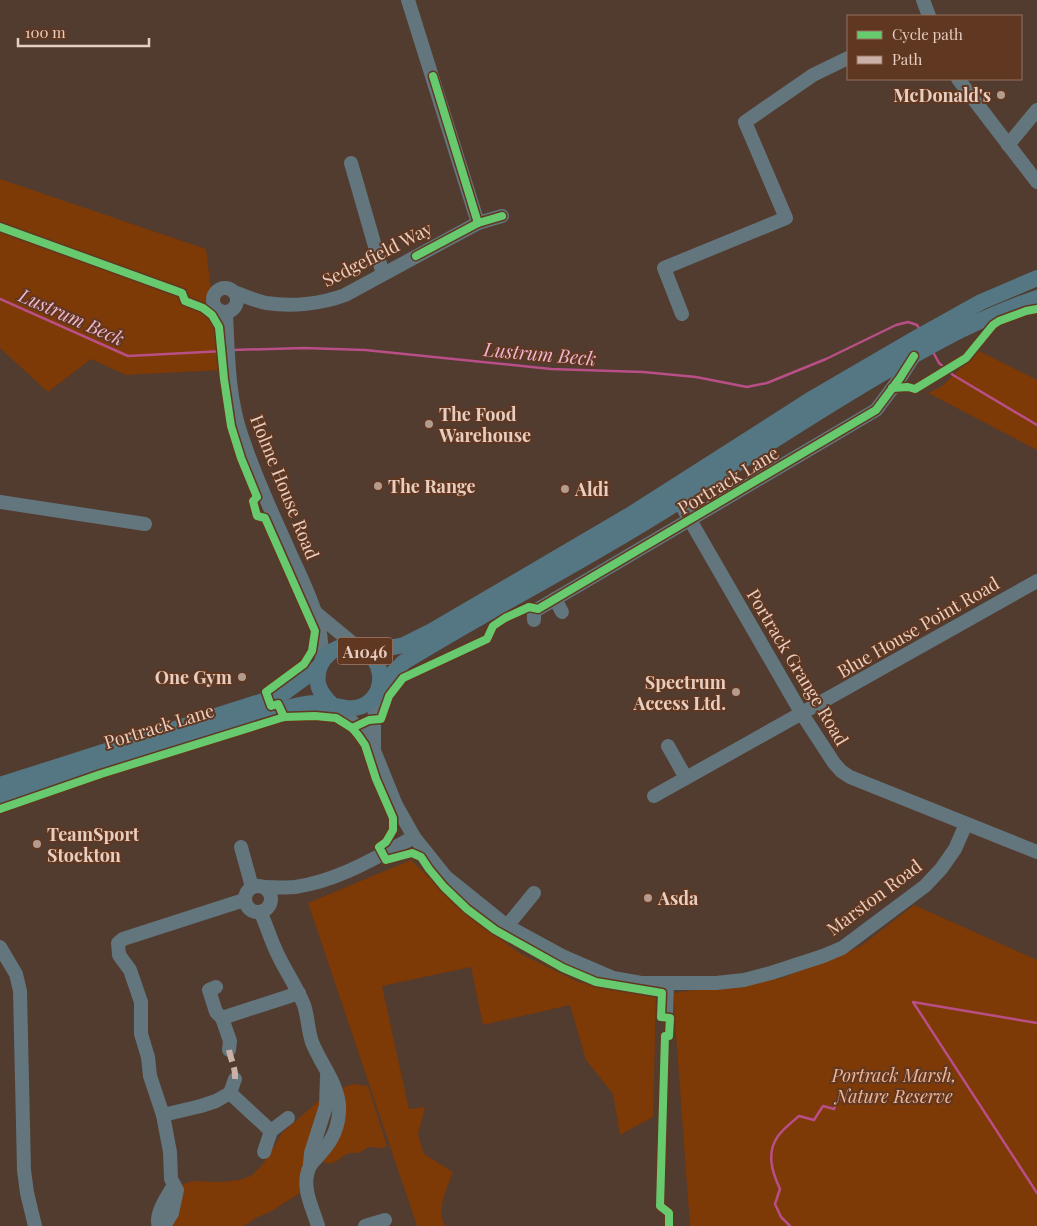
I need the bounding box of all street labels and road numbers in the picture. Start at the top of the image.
street label: Sedgefield Way [318,216,436,292]
street label: Holme House Road [245,411,325,563]
street label: Portrack Lane [673,440,783,520]
street label: Blue House Point Road [833,571,1004,683]
street label: Portrack Grange Road [742,584,855,750]
road number: A1046 [338,637,392,664]
street label: Portrack Lane [101,698,217,754]
street label: Marston Road [822,853,927,941]

